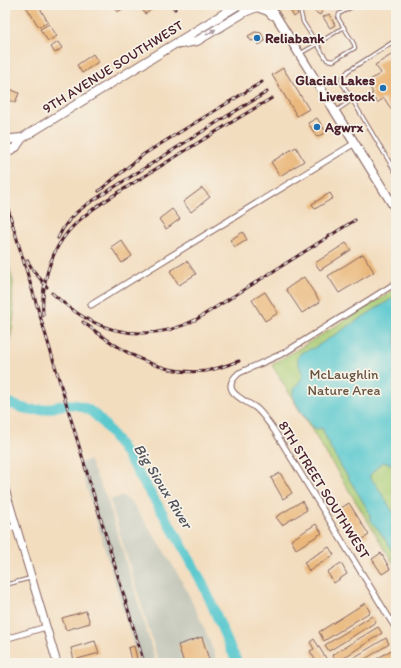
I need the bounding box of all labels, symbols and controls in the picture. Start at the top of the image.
street label: 9TH AVENUE SOUTHWEST [39,17,187,117]
one-way arrow [205,29,217,36]
place label: Reliabank [265,30,325,47]
marker: Reliabank [252,33,262,43]
place label: Glacial Lakes Livestock [295,72,376,105]
marker: Glacial Lakes Livestock [378,83,388,93]
place label: Agwrx [324,119,364,136]
marker: Agwrx [312,122,322,132]
park label: McLaughlin Nature Area [308,366,381,399]
street label: 8TH STREET SOUTHWEST [274,418,374,562]
water label: Big Sioux River [130,440,197,533]

